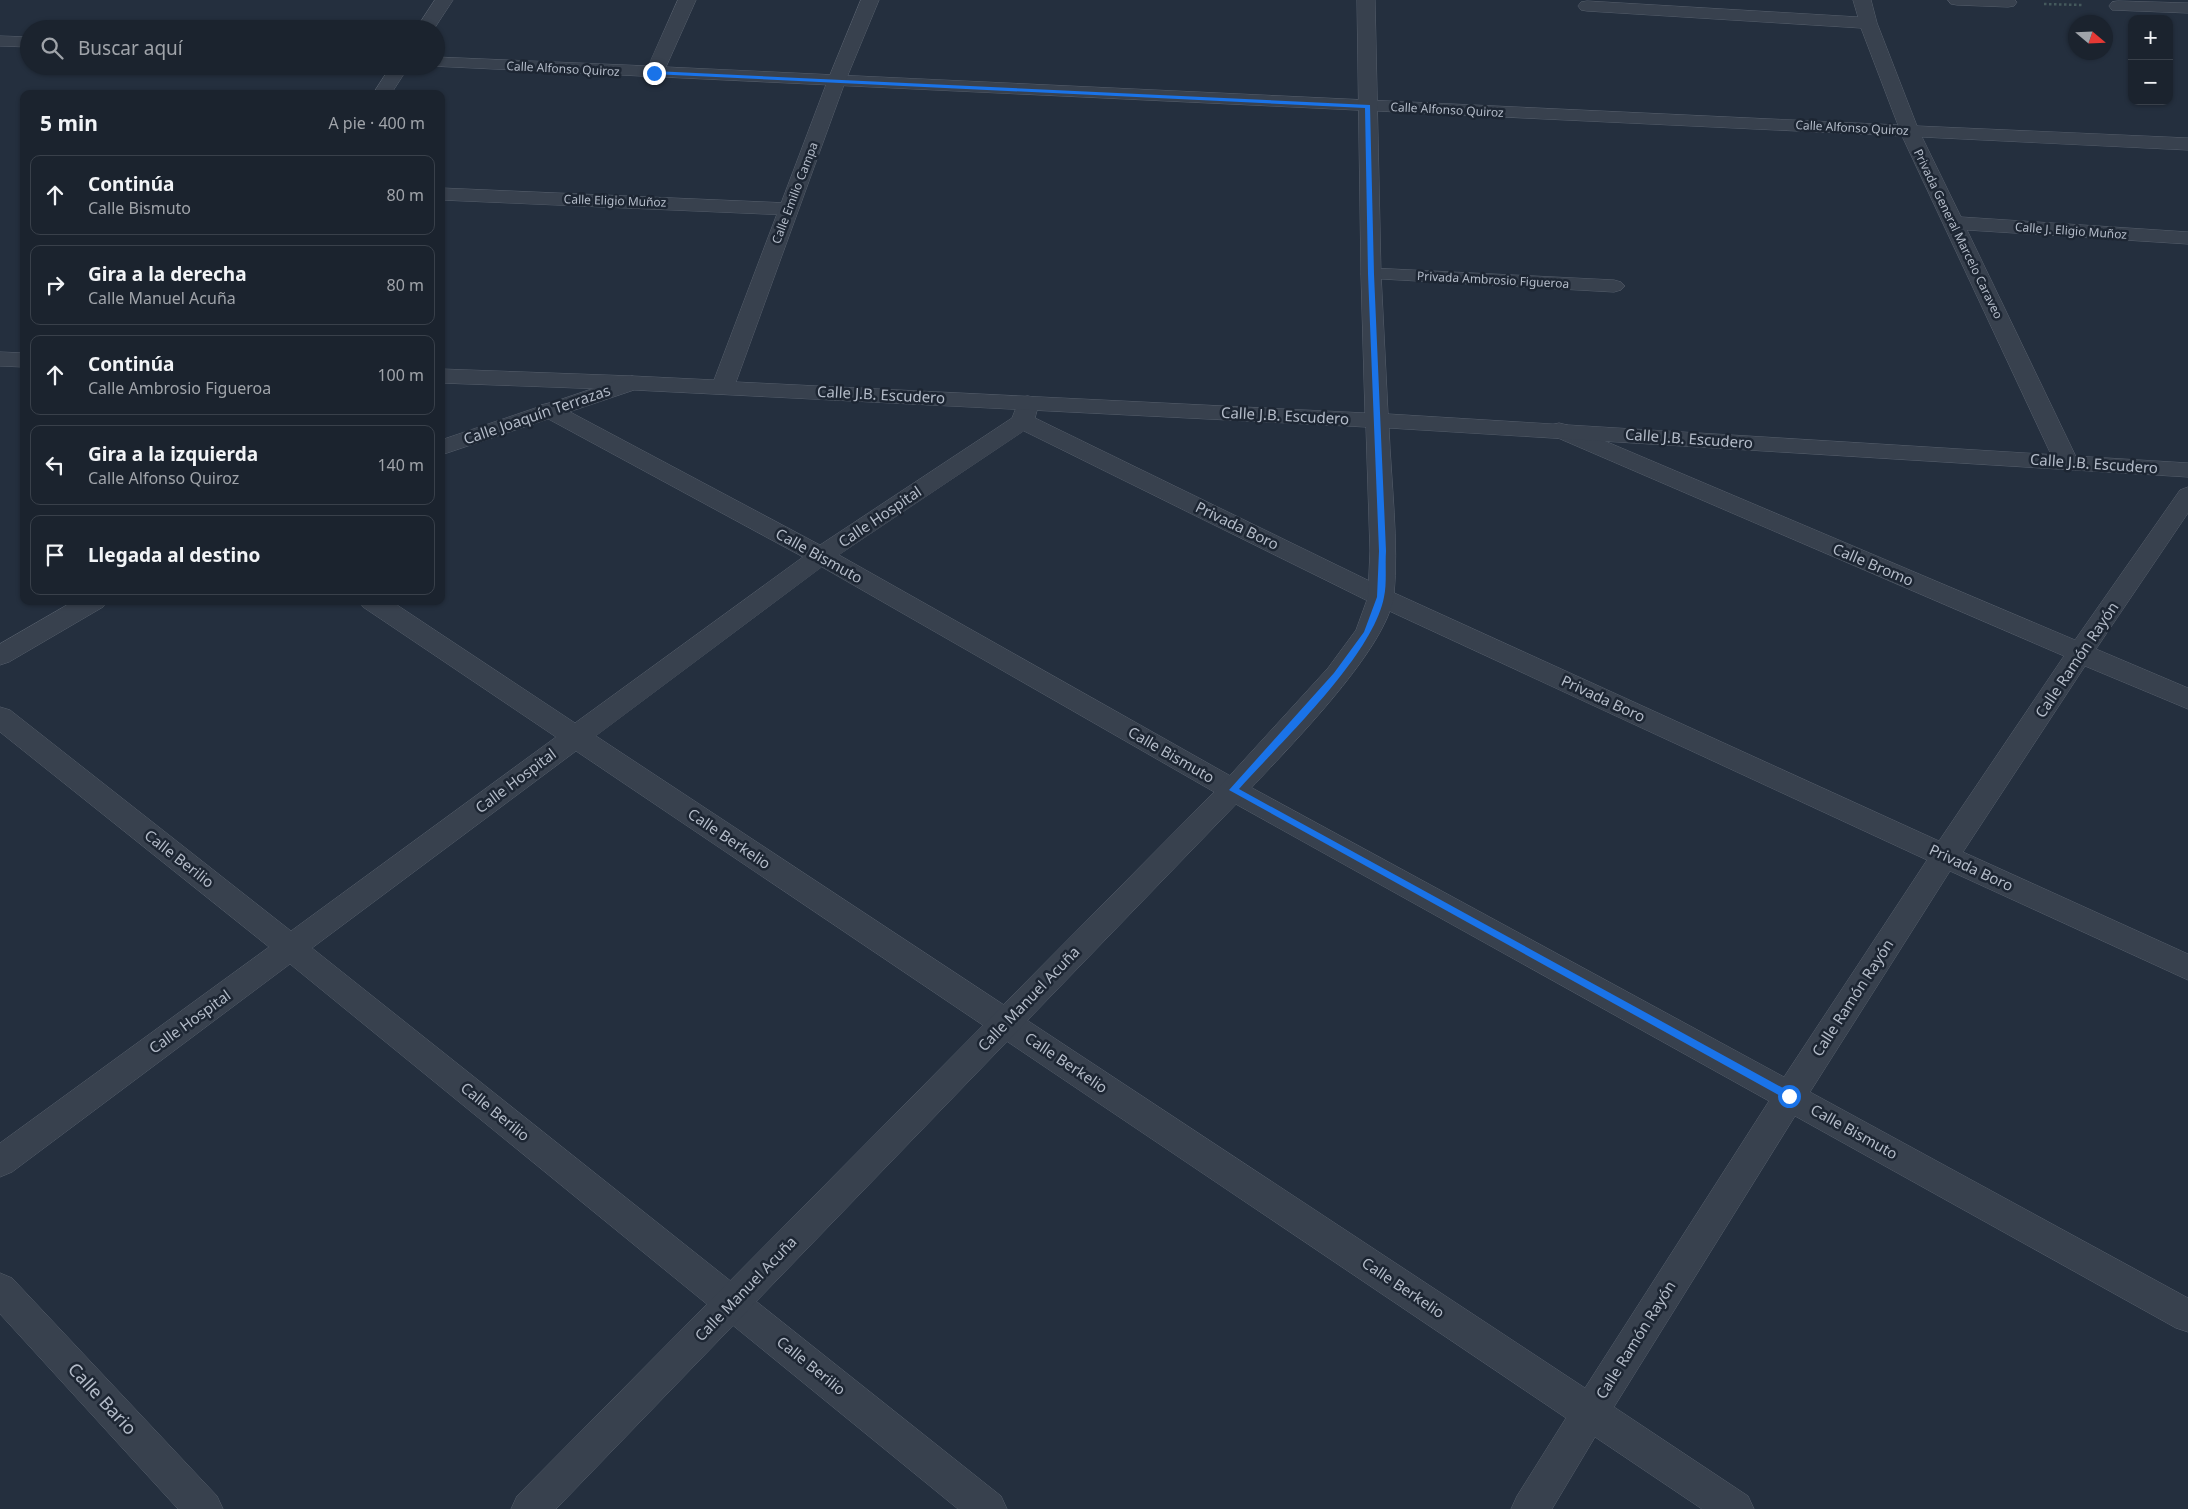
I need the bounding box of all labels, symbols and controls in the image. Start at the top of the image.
north arrow [2068,15,2113,60]
map controls [2128,15,2173,105]
button: + [2128,15,2173,60]
search box [20,20,445,75]
icon: search [38,34,66,62]
text: Buscar aquí [78,35,183,61]
street label: Calle Alfonso Quiroz [506,57,620,80]
button: − [2128,60,2173,105]
route end [643,62,666,85]
street label: Calle Alfonso Quiroz [1390,98,1504,121]
text: 5 min [40,109,98,137]
text: A pie · 400 m [328,112,425,134]
street label: Calle Alfonso Quiroz [1795,116,1909,139]
street label: Calle Emilio Campa [767,140,822,246]
street label: Privada General Marcelo Caraveo [1910,146,2007,322]
text: Continúa [88,171,174,197]
icon: ahead [41,181,69,209]
text: 80 m [387,184,424,206]
street label: Calle Eligio Muñoz [563,190,667,211]
text: Calle Bismuto [88,197,191,219]
street label: Calle J. Eligio Muñoz [2014,218,2128,243]
text: Gira a la derecha [88,261,247,287]
street label: Privada Ambrosio Figueroa [1416,267,1570,292]
icon: right [41,271,69,299]
text: 80 m [387,274,424,296]
text: Calle Manuel Acuña [88,287,236,309]
text: Continúa [88,351,174,377]
icon: ahead [41,361,69,389]
text: 100 m [377,364,424,386]
text: Calle Ambrosio Figueroa [88,377,271,399]
street label: Calle Joaquín Terrazas [461,380,613,449]
street label: Calle J.B. Escudero [816,381,946,407]
street label: Calle J.B. Escudero [1220,402,1350,428]
street label: Calle J.B. Escudero [1624,424,1754,452]
text: Gira a la izquierda [88,441,258,467]
street label: Calle J.B. Escudero [2029,449,2159,477]
icon: left [41,451,69,479]
text: 140 m [377,454,424,476]
text: Calle Alfonso Quiroz [88,467,239,489]
street label: Calle Hospital [834,481,925,551]
street label: Privada Boro [1192,496,1282,554]
street label: Calle Bismuto [772,523,867,587]
street label: Calle Bromo [1830,538,1917,590]
icon: arrive [41,541,69,569]
text: Llegada al destino [88,542,260,568]
street label: Calle Ramón Rayón [2030,598,2122,721]
street label: Privada Boro [1558,670,1649,726]
street label: Calle Bismuto [1125,721,1218,787]
street label: Calle Hospital [471,743,560,817]
street label: Calle Berkelio [684,803,775,873]
street label: Calle Berilio [141,825,219,892]
street label: Privada Boro [1926,839,2017,895]
street label: Calle Ramón Rayón [1807,935,1898,1060]
street label: Calle Manuel Acuña [973,942,1084,1055]
street label: Calle Hospital [145,985,234,1058]
street label: Calle Berkelio [1021,1027,1112,1097]
street label: Calle Berilio [457,1077,534,1145]
route start [1778,1085,1801,1108]
street label: Calle Bismuto [1807,1099,1902,1163]
street label: Calle Manuel Acuña [690,1232,801,1345]
street label: Calle Berkelio [1358,1252,1449,1322]
street label: Calle Ramón Rayón [1591,1277,1680,1402]
street label: Calle Berilio [773,1331,850,1399]
street label: Calle Bario [63,1357,142,1440]

